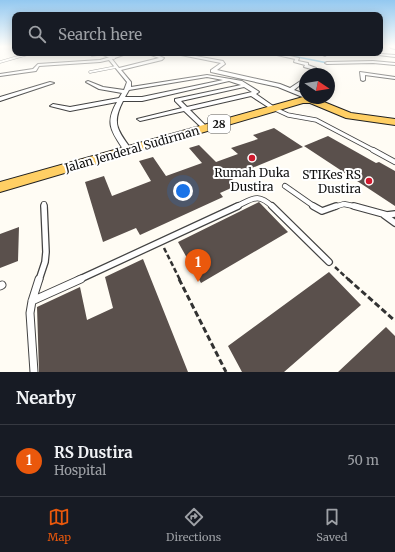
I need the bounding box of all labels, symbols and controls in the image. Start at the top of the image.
search box [12,12,383,56]
icon: search [26,23,48,45]
text: Search here [58,25,142,44]
north arrow [299,68,335,104]
road number: 28 [208,115,230,133]
street label: Jalan Jenderal Sudirman [62,123,201,176]
marker: Rumah Duka Dustira [247,153,257,163]
place label: Rumah Duka Dustira [214,165,290,194]
place label: STIKes RS Dustira [302,167,362,196]
marker: STIKes RS Dustira [364,176,374,186]
your location [173,181,193,201]
pin: 1 [185,249,211,282]
text: Nearby [16,387,76,409]
text: RS Dustira [54,443,133,462]
text: 1 [26,452,32,469]
text: 50 m [347,452,379,469]
text: Hospital [54,462,106,479]
tab: Map [48,506,71,544]
tab: Directions [166,506,221,544]
tab: Saved [316,506,347,544]

